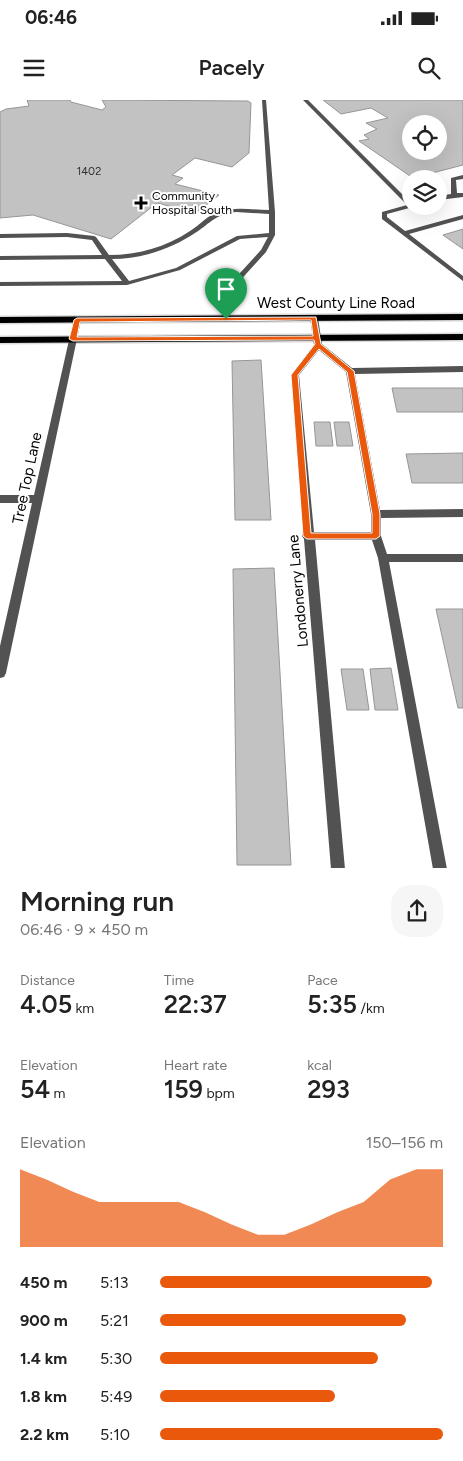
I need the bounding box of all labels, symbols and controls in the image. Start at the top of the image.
text: 06:46 [25,6,77,29]
icon: menu [20,54,48,82]
text: Pacely [199,54,264,81]
icon: search [415,54,443,82]
map controls [402,115,447,215]
button: locate [402,115,447,160]
house number: 1402 [77,165,101,178]
button: layers [402,170,447,215]
place label: Community Hospital South [152,189,232,217]
marker: Community Hospital South [134,196,148,210]
pin [205,268,247,319]
icon: arrive [212,275,240,303]
street label: West County Line Road [257,294,415,312]
street label: Tree Top Lane [8,430,46,526]
street label: Londonerry Lane [284,534,312,648]
text: Morning run [20,884,174,918]
button: share [391,885,443,937]
text: 06:46 · 9 × 450 m [20,920,148,939]
text: Distance [20,972,75,989]
text: Time [164,972,194,989]
text: Pace [307,972,338,989]
text: 4.05 [20,989,72,1019]
text: 22:37 [164,989,227,1019]
text: 5:35 [307,989,357,1019]
text: km [72,1000,94,1017]
text: /km [357,1000,385,1017]
text: Elevation [20,1057,78,1074]
text: Heart rate [164,1057,227,1074]
text: kcal [307,1057,332,1074]
text: 54 [20,1074,50,1104]
text: 159 [164,1074,203,1104]
text: 293 [307,1074,350,1104]
text: m [50,1085,66,1102]
text: bpm [203,1085,235,1102]
text: Elevation [20,1133,86,1152]
text: 150–156 m [366,1133,443,1152]
text: 450 m [20,1273,68,1292]
text: 5:13 [100,1273,129,1292]
text: 900 m [20,1311,68,1330]
text: 5:21 [100,1311,129,1330]
text: 1.4 km [20,1349,67,1368]
text: 5:30 [100,1349,132,1368]
text: 1.8 km [20,1387,67,1406]
text: 5:49 [100,1387,132,1406]
text: 2.2 km [20,1425,69,1444]
text: 5:10 [100,1425,130,1444]

